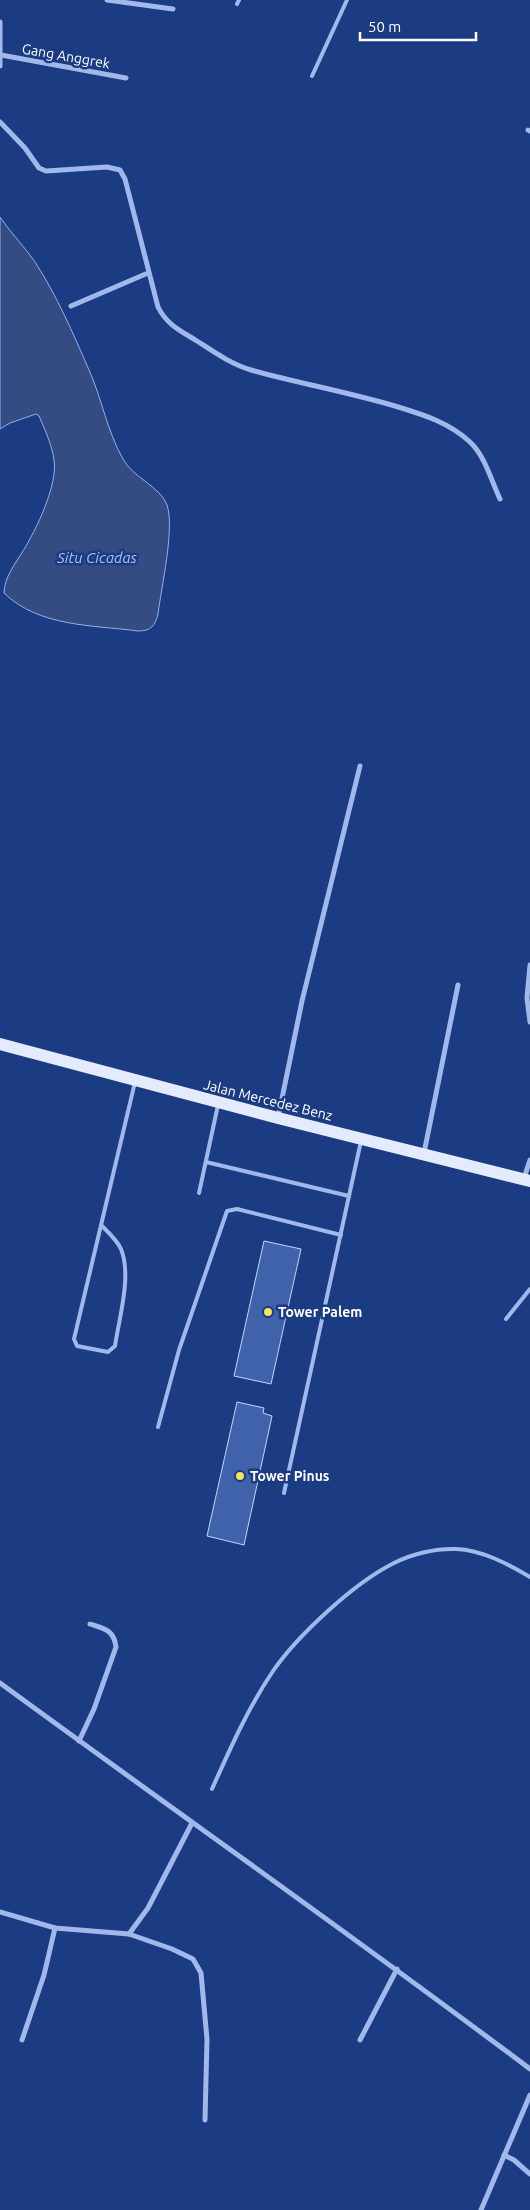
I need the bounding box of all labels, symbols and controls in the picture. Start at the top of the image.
scale bar [360,10,476,42]
text: 50 m [368,18,401,35]
street label: Gang Anggrek [21,40,111,72]
water label: Situ Cicadas [56,549,138,566]
street label: Jalan Mercedez Benz [202,1076,334,1124]
place label: Tower Palem [278,1304,362,1320]
marker: Tower Palem [262,1306,274,1318]
place label: Tower Pinus [250,1468,330,1484]
marker: Tower Pinus [234,1470,246,1482]

